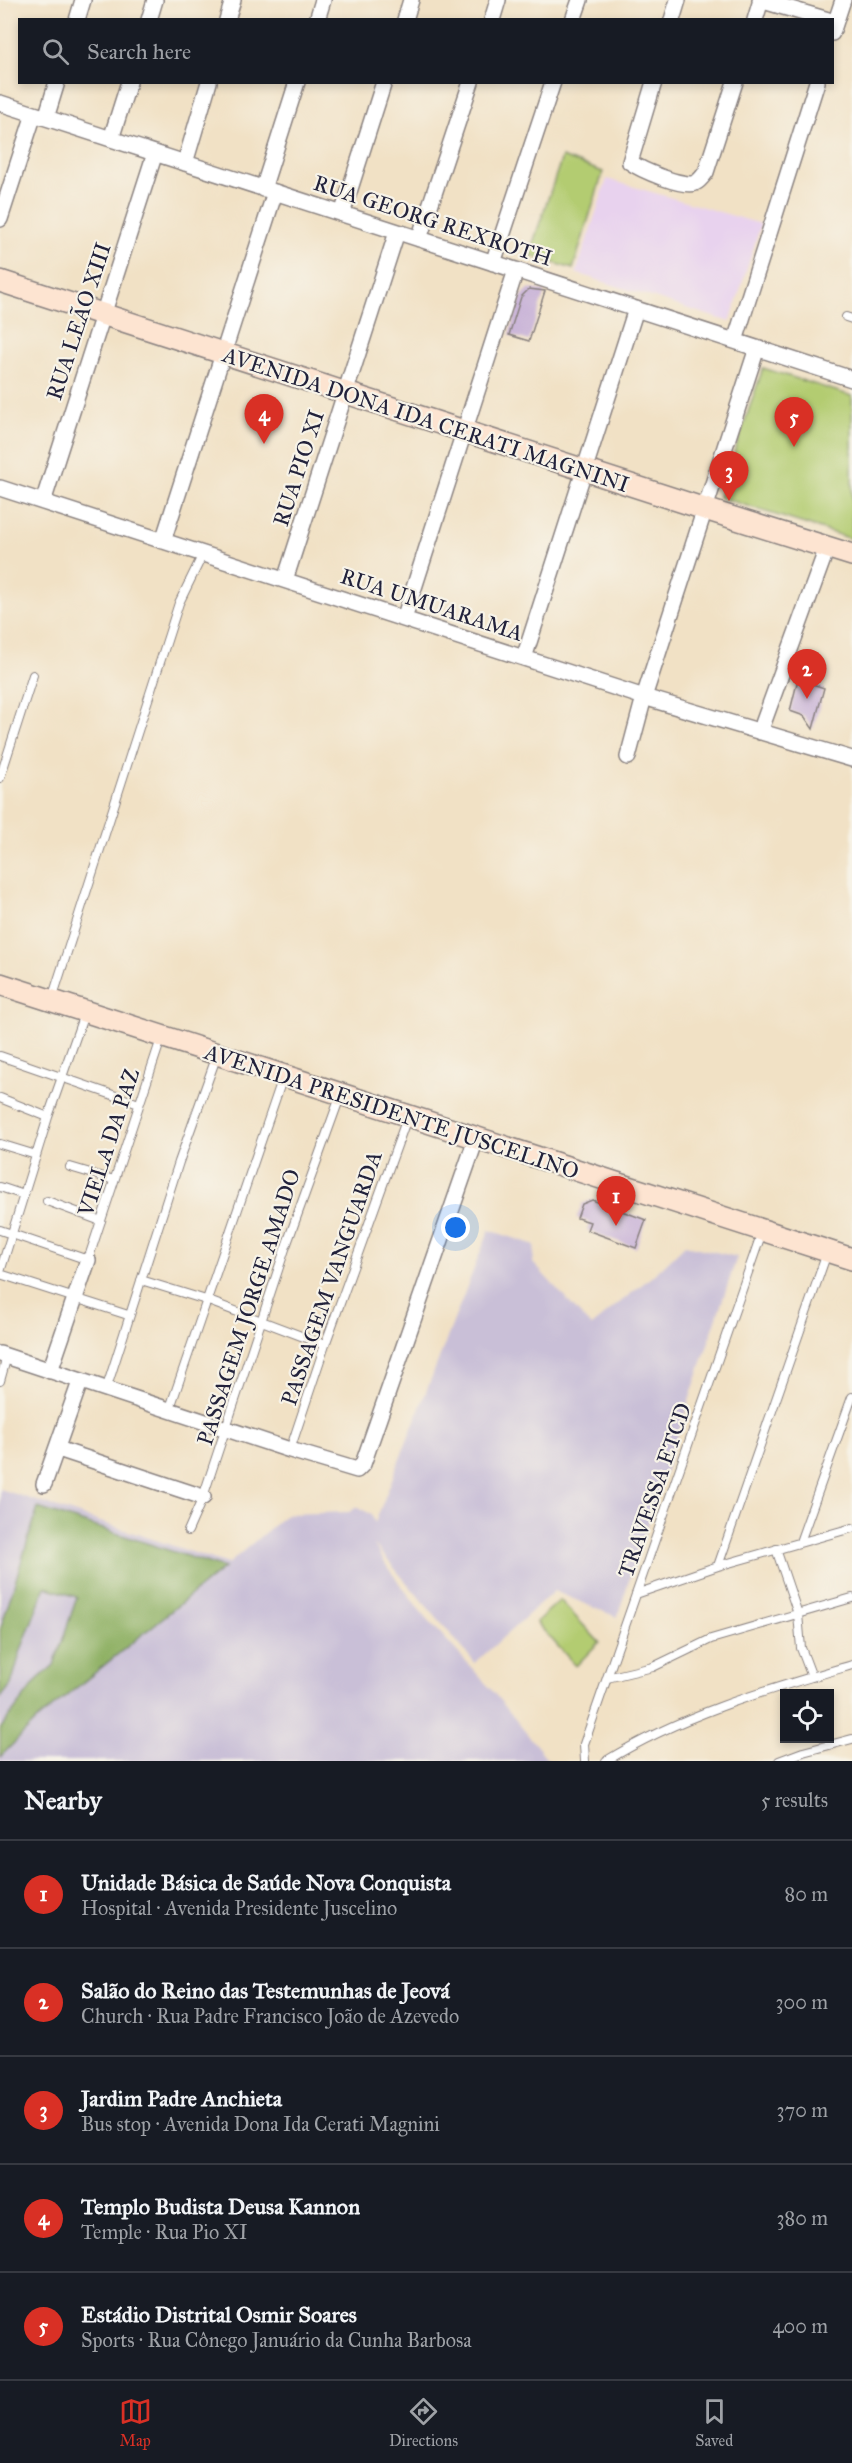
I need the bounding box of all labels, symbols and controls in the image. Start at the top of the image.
search box [18,18,834,84]
icon: search [39,35,72,68]
text: Search here [87,38,191,65]
street label: RUA GEORG REXROTH [310,169,556,272]
street label: RUA LEÃO XIII [40,239,117,403]
street label: AVENIDA DONA IDA CERATI MAGNINI [218,341,632,498]
pin: 4 [244,394,284,444]
pin: 5 [774,398,814,447]
street label: RUA PIO XI [267,407,330,530]
pin: 3 [710,452,748,501]
street label: RUA UMUARAMA [337,562,527,647]
pin: 2 [788,650,826,699]
street label: AVENIDA PRESIDENTE JUSCELINO [200,1038,583,1185]
street label: VIELA DA PAZ [72,1064,145,1221]
street label: PASSAGEM VANGUARDA [275,1147,388,1409]
street label: PASSAGEM JORGE AMADO [191,1166,306,1449]
pin: 1 [596,1176,636,1226]
your location [441,1213,470,1242]
street label: TRAVESSA ETCD [612,1399,697,1581]
map controls [780,1689,834,1743]
button: locate [780,1689,834,1743]
text: Nearby [24,1784,102,1816]
text: 5 results [761,1788,828,1812]
text: Unidade Básica de Saúde Nova Conquista [81,1869,451,1896]
text: 1 [40,1882,47,1906]
text: 80 m [785,1882,828,1906]
text: Hospital · Avenida Presidente Juscelino [81,1896,397,1920]
text: Salão do Reino das Testemunhas de Jeová [81,1977,450,2004]
text: 2 [39,1990,48,2014]
text: 300 m [776,1990,828,2014]
text: Church · Rua Padre Francisco João de Azevedo [81,2004,459,2028]
text: Jardim Padre Anchieta [81,2085,282,2112]
text: 3 [40,2098,48,2122]
text: 370 m [777,2098,828,2122]
text: Bus stop · Avenida Dona Ida Cerati Magnini [81,2112,440,2136]
text: Templo Budista Deusa Kannon [81,2193,360,2220]
text: 4 [38,2206,49,2230]
text: 380 m [777,2206,828,2230]
text: Temple · Rua Pio XI [81,2220,248,2244]
text: Estádio Distrital Osmir Soares [81,2301,357,2328]
text: 5 [39,2314,48,2338]
text: 400 m [772,2314,828,2338]
text: Sports · Rua Cônego Januário da Cunha Barbosa [81,2328,472,2352]
tab: Map [119,2395,152,2450]
tab: Directions [389,2395,458,2450]
tab: Saved [695,2395,733,2450]

